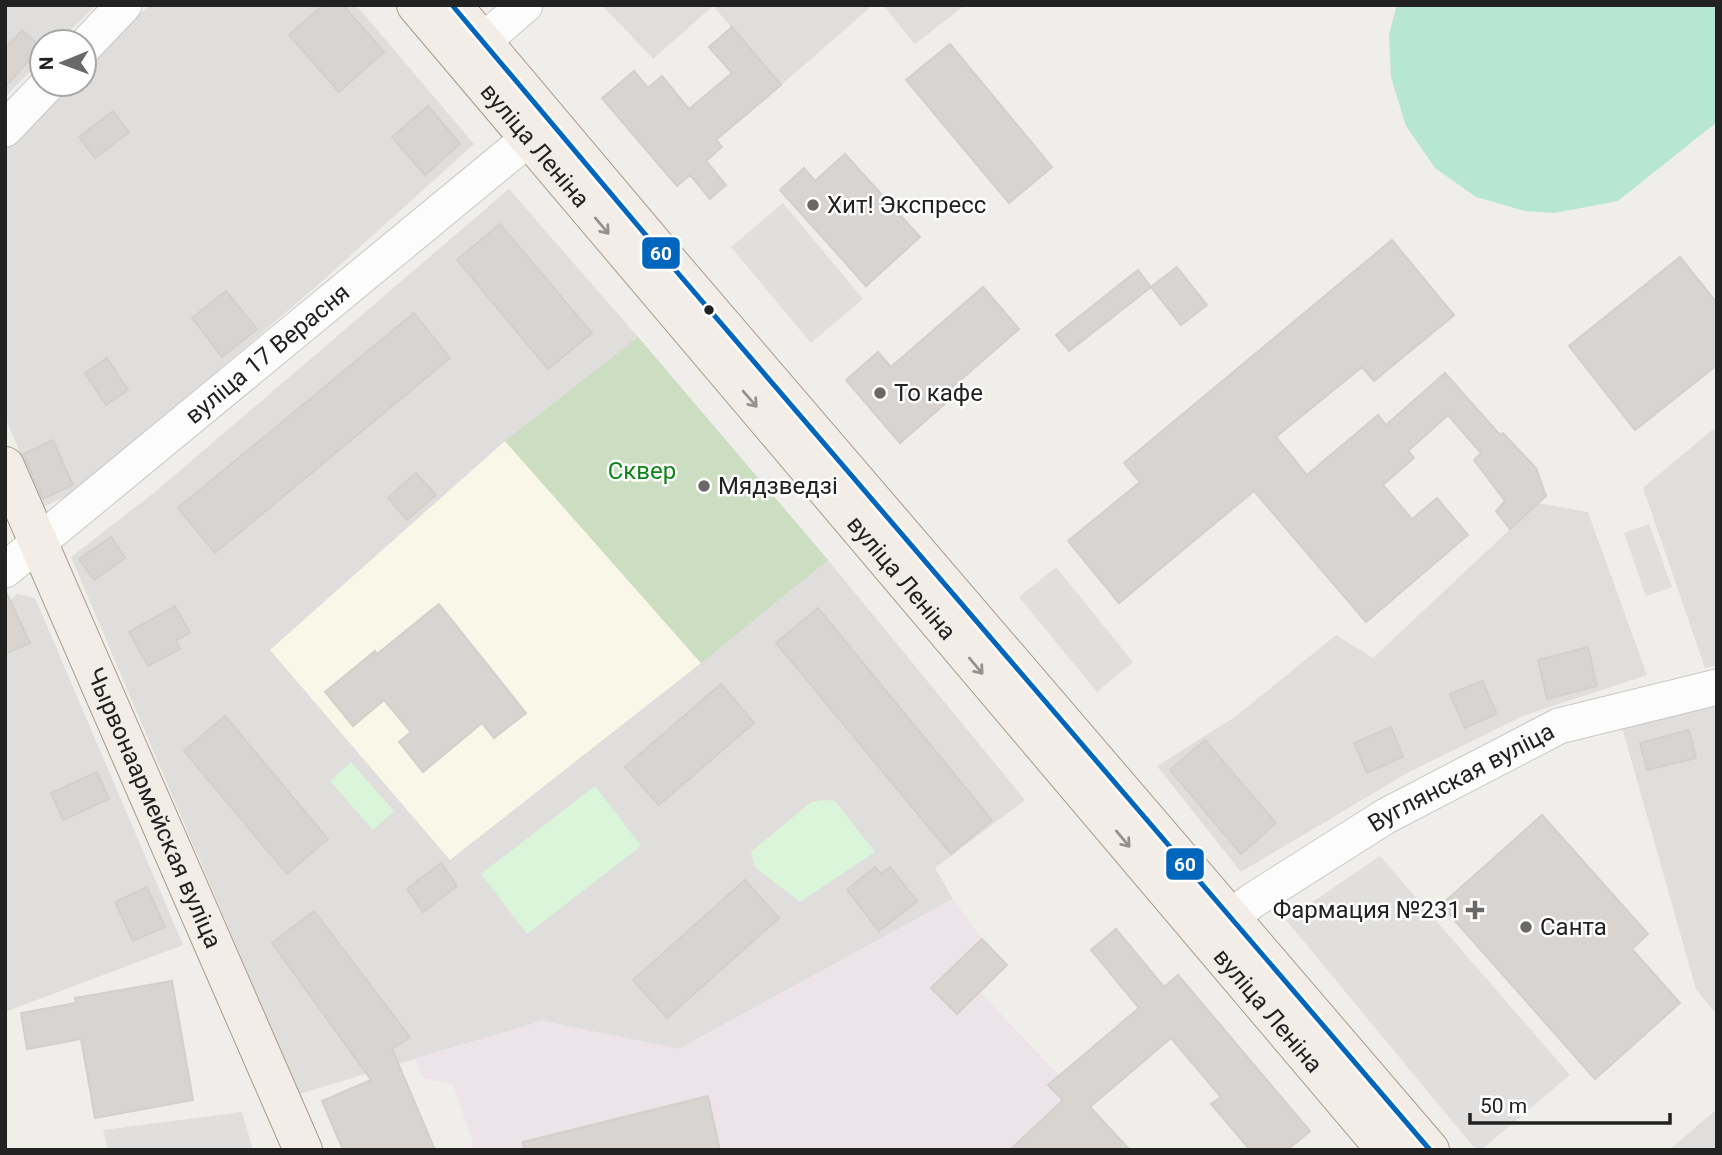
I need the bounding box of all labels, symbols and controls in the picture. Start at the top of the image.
north arrow [28,28,98,98]
text: N [35,56,58,70]
street label: вуліца Леніна [475,78,595,213]
place label: Хит! Экспресс [827,191,986,219]
marker: Хит! Экспресс [805,197,821,213]
one-way arrow [594,217,610,235]
line badge: 60 [641,236,681,270]
text: 60 [650,242,672,265]
street label: вуліца 17 Верасня [180,278,355,430]
unlabelled marker [702,303,716,317]
place label: То кафе [894,379,983,407]
marker: То кафе [872,385,888,401]
one-way arrow [742,390,758,408]
park label: Сквер [608,457,676,485]
place label: Мядзведзі [718,472,838,500]
marker: Мядзведзі [696,478,712,494]
street label: вуліца Леніна [841,510,962,646]
one-way arrow [968,657,984,675]
street label: Чырвонаармейская вуліца [81,663,227,952]
street label: Вуглянская вуліца [1363,717,1559,838]
one-way arrow [1115,830,1131,848]
line badge: 60 [1165,847,1205,881]
text: 60 [1174,853,1196,876]
place label: Фармация №231 [1273,896,1461,924]
marker: Фармация №231 [1467,902,1483,918]
place label: Санта [1540,913,1607,941]
marker: Санта [1518,919,1534,935]
street label: вуліца Леніна [1208,943,1328,1078]
scale bar [1470,1082,1670,1126]
text: 50 m [1480,1094,1527,1118]

